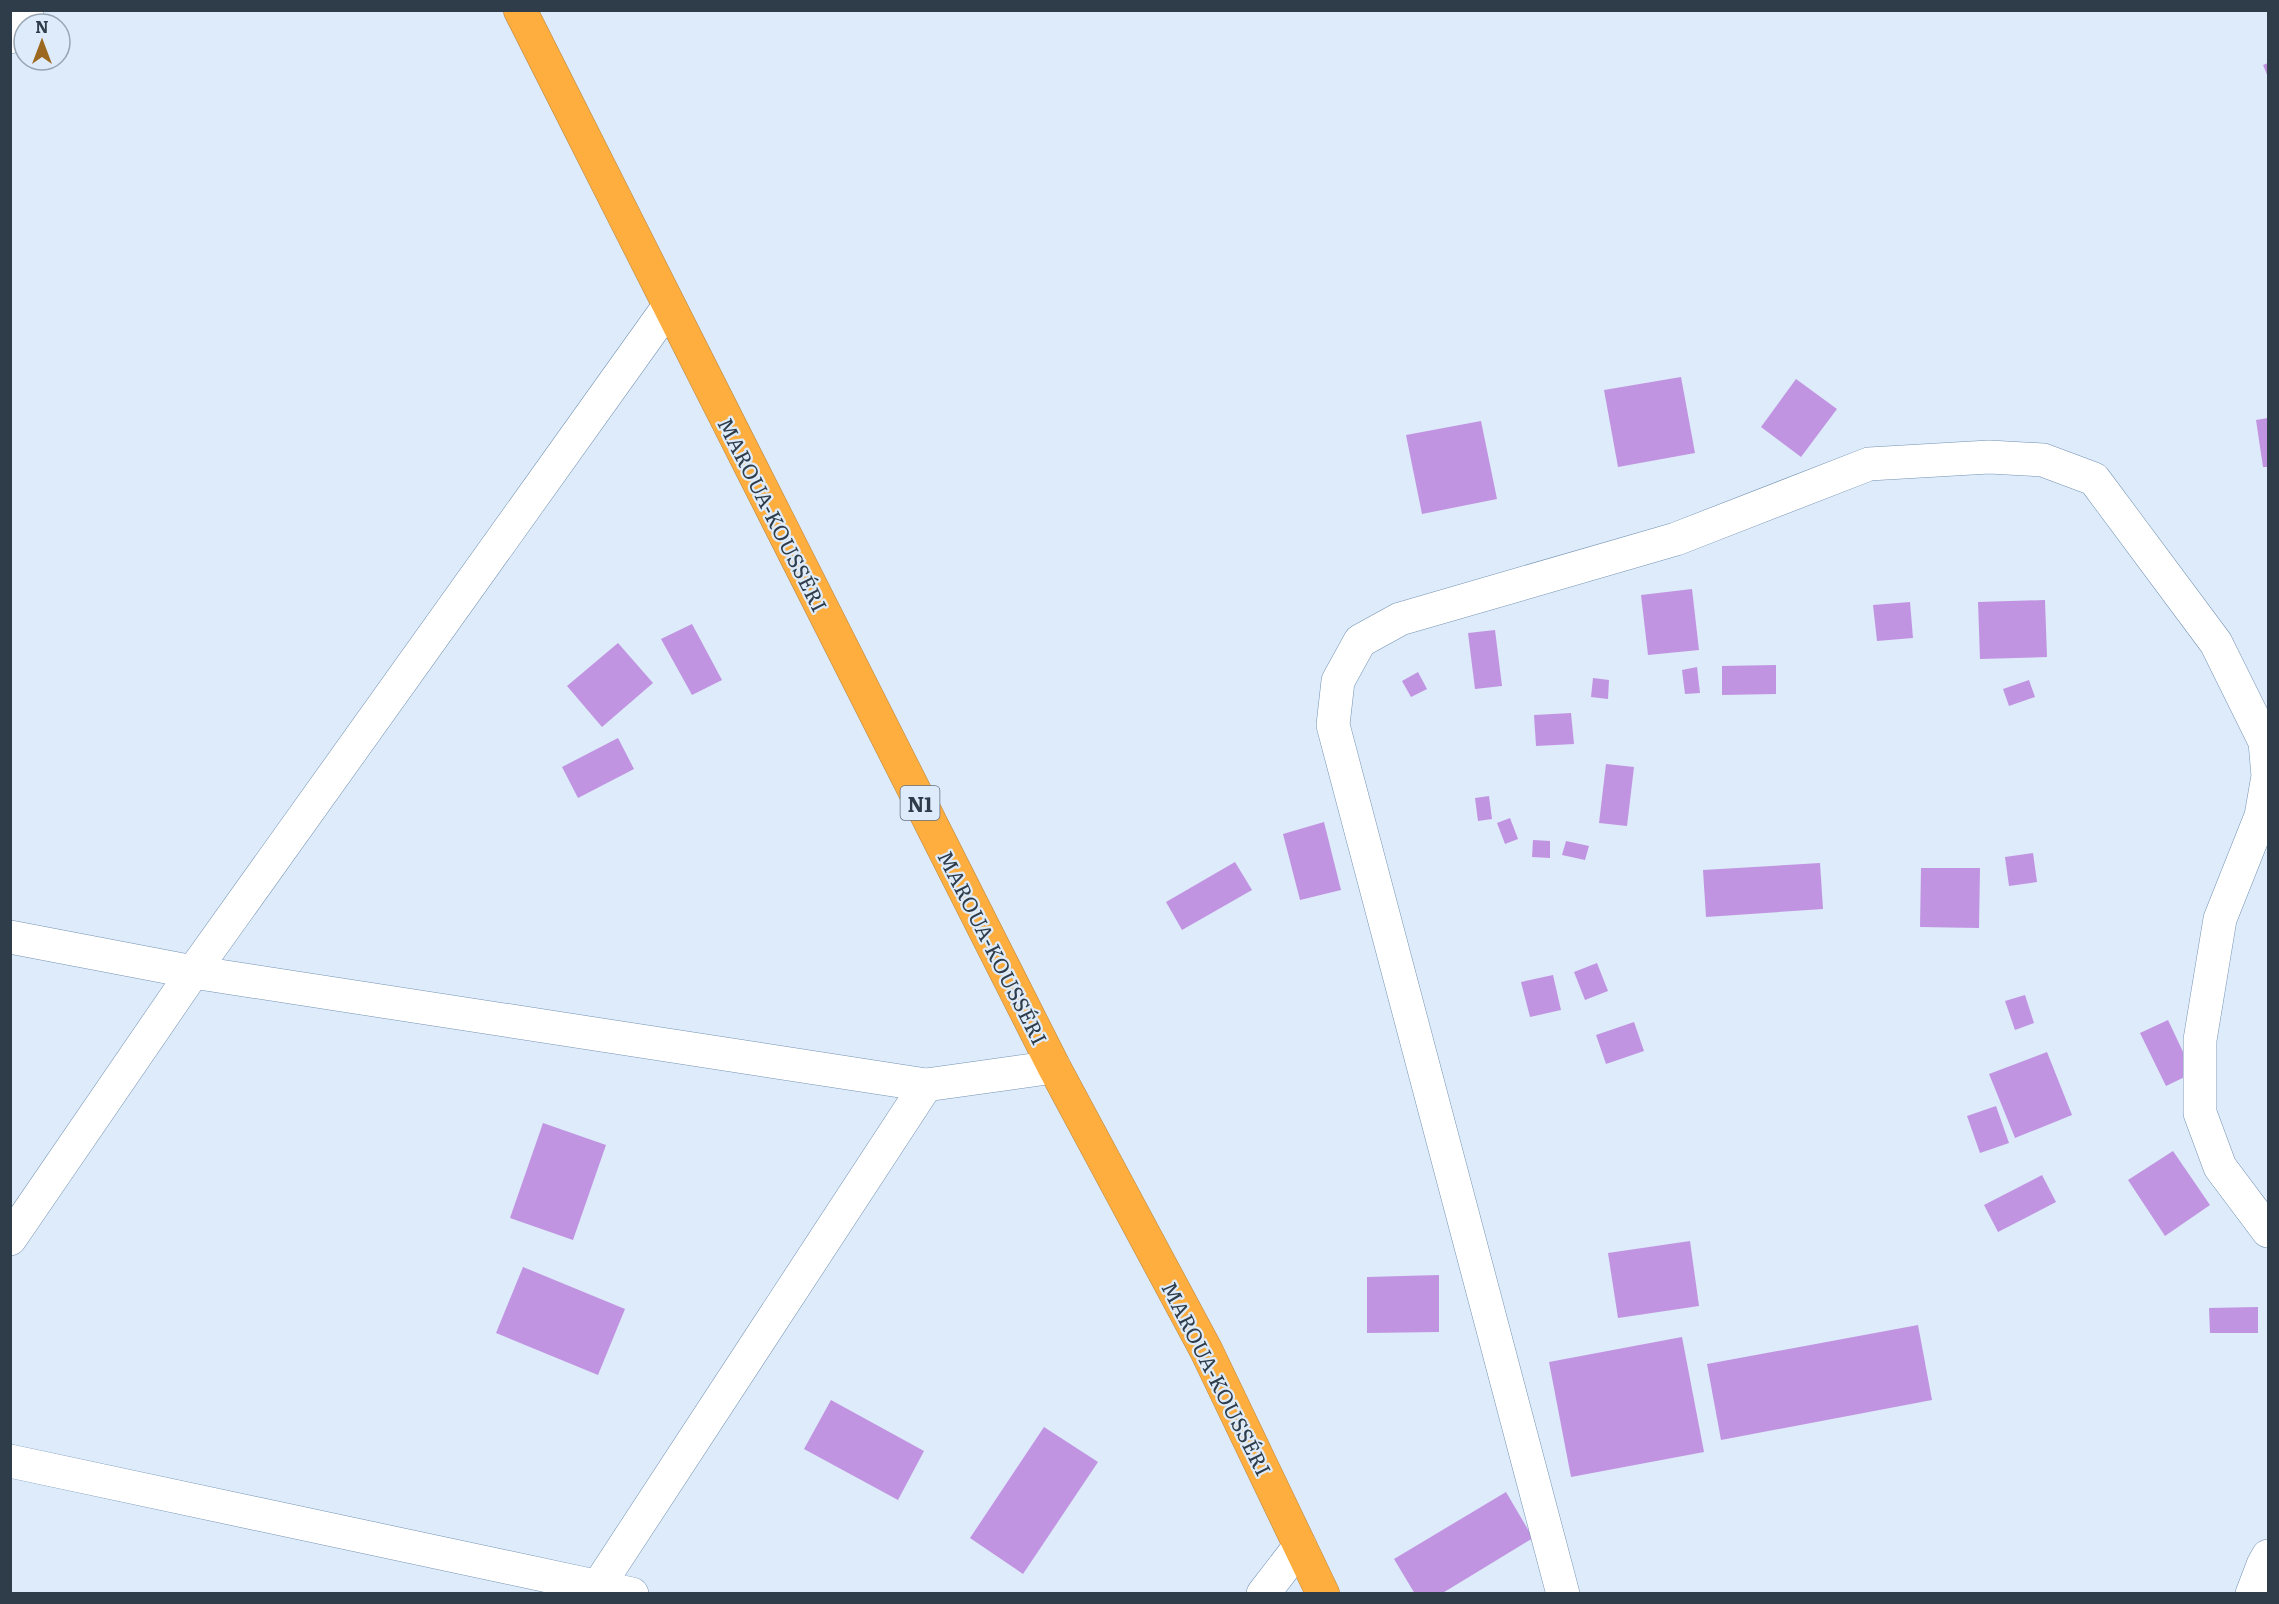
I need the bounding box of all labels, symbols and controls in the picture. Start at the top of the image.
north arrow [12,12,72,72]
text: N [35,14,49,38]
street label: MAROUA-KOUSSÉRI [711,411,837,617]
road number: N1 [900,786,940,820]
street label: MAROUA-KOUSSÉRI [931,844,1057,1050]
street label: MAROUA-KOUSSÉRI [1155,1275,1281,1481]

